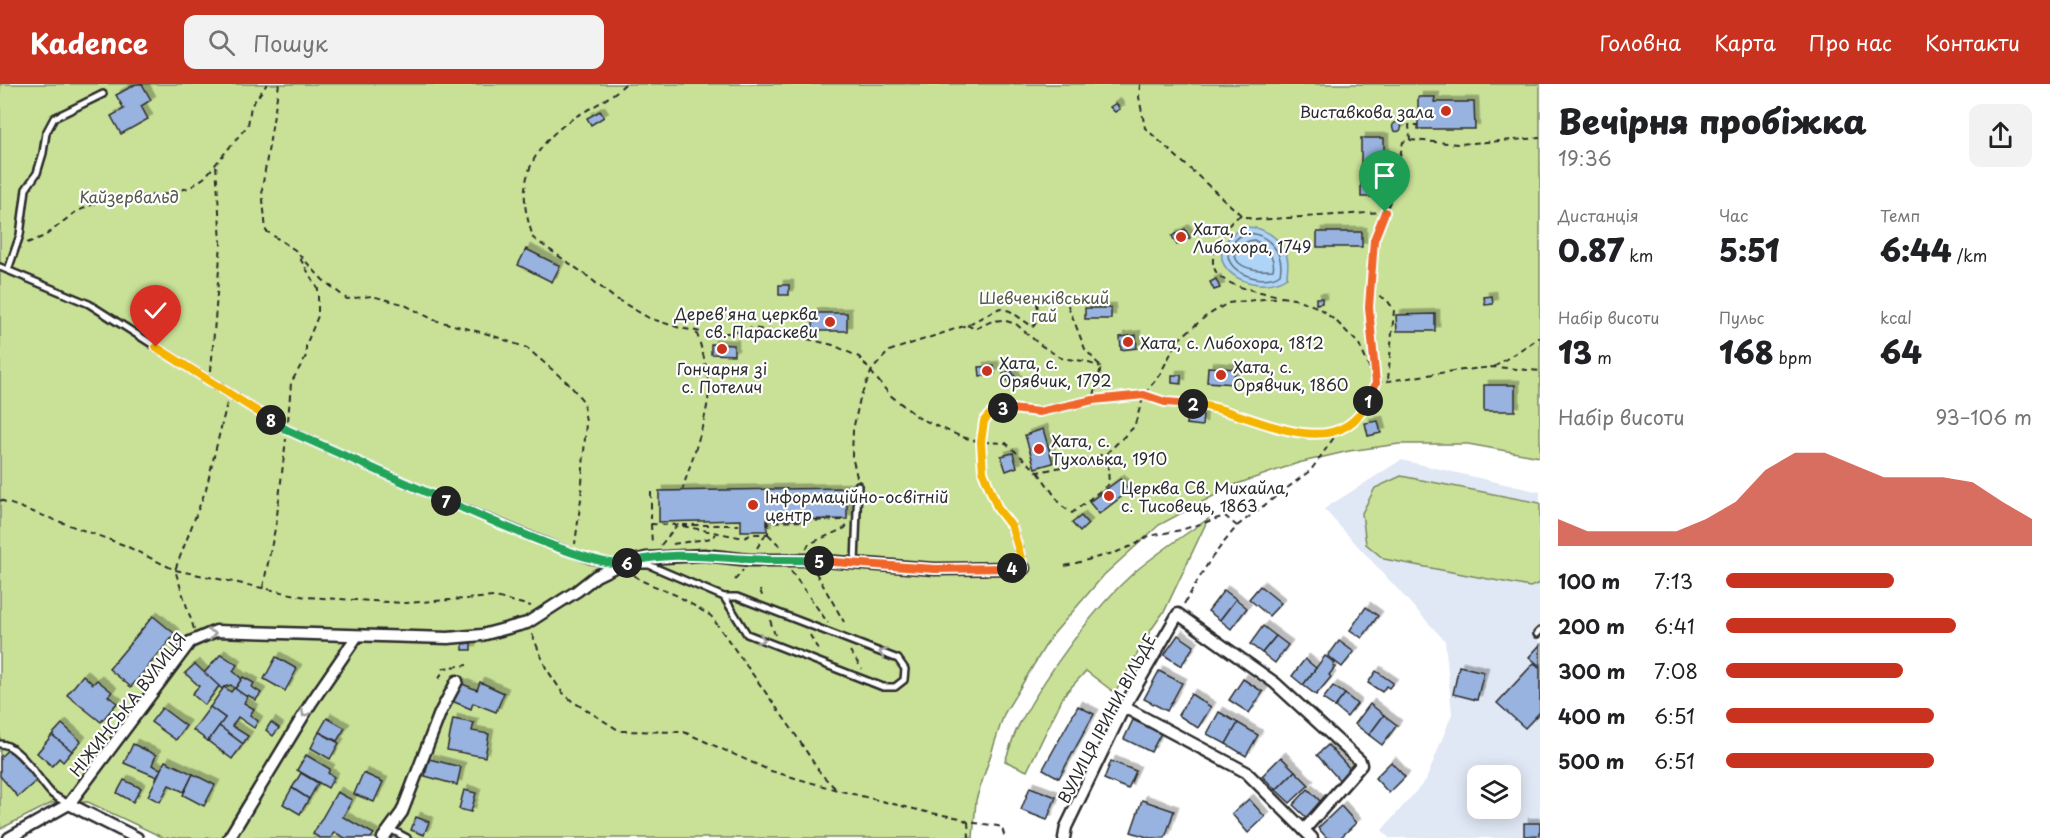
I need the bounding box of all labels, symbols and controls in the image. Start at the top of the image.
search box [184,15,604,69]
text: Kadence [30,21,148,64]
icon: search [205,26,238,59]
text: Пошук [253,26,328,59]
text: Головна [1600,26,1681,58]
text: Карта [1714,26,1776,58]
text: Про нас [1809,26,1892,58]
text: Контакти [1925,26,2020,58]
text: Вечірня пробіжка [1558,95,1867,145]
place label: Виставкова зала [1299,99,1434,123]
marker: Виставкова зала [1439,104,1453,118]
button: share [1969,104,2032,167]
text: 19:36 [1558,143,1612,173]
pin [1359,150,1410,212]
icon: arrive [1368,159,1401,192]
park label: Кайзервальд [79,184,179,208]
text: Дистанція [1558,203,1639,227]
text: Час [1719,203,1748,227]
text: Темп [1880,203,1920,227]
place label: Хата, с. Либохора, 1749 [1193,216,1311,258]
text: 0.87 [1558,227,1624,272]
text: 5:51 [1719,227,1779,272]
text: 6:44 [1880,227,1951,272]
marker: Хата, с. Либохора, 1749 [1174,230,1188,244]
text: km [1624,243,1653,267]
text: /km [1951,243,1987,267]
pin [130,285,181,347]
park label: Шевченківський гай [979,285,1109,327]
icon: check [139,294,172,327]
place label: Дерев'яна церква св. Параскеви [674,301,818,343]
text: Набір висоти [1558,305,1659,329]
text: Пульс [1719,305,1764,329]
text: kcal [1880,305,1912,329]
marker: Дерев'яна церква св. Параскеви [823,315,837,329]
text: 13 [1558,329,1592,374]
text: 168 [1719,329,1774,374]
text: 64 [1880,329,1922,374]
place label: Хата, с. Либохора, 1812 [1140,330,1324,354]
marker: Хата, с. Либохора, 1812 [1121,335,1135,349]
marker: Гончарня зі с. Потелич [715,342,729,356]
text: m [1592,345,1612,369]
text: bpm [1774,345,1812,369]
place label: Хата, с. Орявчик, 1792 [999,350,1112,392]
place label: Хата, с. Орявчик, 1860 [1233,354,1349,396]
place label: Гончарня зі с. Потелич [677,356,767,398]
marker: Хата, с. Орявчик, 1792 [980,364,994,378]
marker: Хата, с. Орявчик, 1860 [1214,368,1228,382]
pin: 1 [1353,386,1383,416]
pin: 2 [1178,389,1208,419]
text: 1 [1364,389,1372,413]
text: 2 [1187,392,1199,416]
pin: 3 [988,393,1018,423]
text: 3 [998,396,1008,420]
text: Набір висоти [1558,402,1685,432]
text: 93–106 m [1935,402,2032,432]
pin: 8 [256,405,286,435]
text: 8 [266,408,276,432]
place label: Хата, с. Тухолька, 1910 [1051,428,1167,470]
marker: Хата, с. Тухолька, 1910 [1032,442,1046,456]
place label: Церква Св. Михайла, с. Тисовець, 1863 [1121,475,1289,517]
place label: Інформаційно-освітній центр [765,484,949,526]
pin: 7 [431,486,461,516]
text: 7 [441,489,451,513]
marker: Церква Св. Михайла, с. Тисовець, 1863 [1102,489,1116,503]
marker: Інформаційно-освітній центр [746,498,760,512]
pin: 5 [804,546,834,576]
pin: 6 [612,548,642,578]
text: 5 [814,549,824,573]
text: 6 [621,551,633,575]
pin: 4 [997,553,1027,583]
text: 4 [1007,556,1017,580]
text: 100 m [1558,566,1620,596]
text: 7:13 [1654,566,1693,596]
text: 200 m [1558,611,1625,641]
text: 6:41 [1654,611,1695,641]
street label: НІЖИНСЬКА ВУЛИЦЯ [63,627,191,781]
one-way arrow [207,628,217,641]
street label: ВУЛИЦЯ ІРИНИ ВІЛЬДЕ [1051,629,1161,807]
one-way arrow [755,632,766,645]
one-way arrow [878,648,889,660]
text: 300 m [1558,656,1626,686]
text: 7:08 [1654,656,1698,686]
text: 400 m [1558,701,1626,731]
text: 6:51 [1654,701,1695,731]
one-way arrow [301,707,313,717]
text: 500 m [1558,746,1625,776]
text: 6:51 [1654,746,1695,776]
map controls [1467,765,1521,819]
button: layers [1467,765,1521,819]

